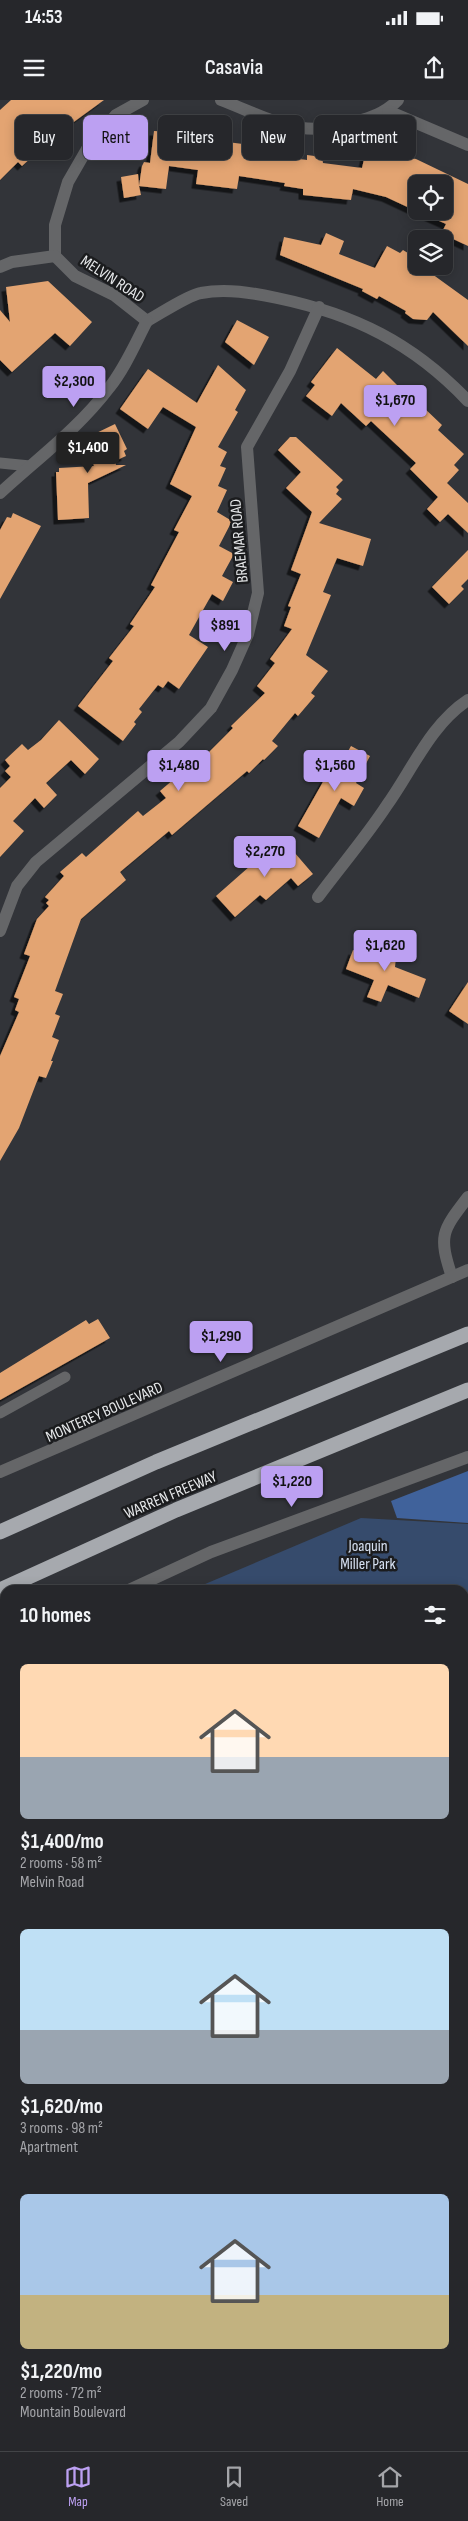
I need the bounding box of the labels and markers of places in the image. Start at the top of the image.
pin: $2,300 [33,366,115,408]
pin: $1,670 [354,384,436,427]
pin: $1,400 [47,432,129,474]
pin: $891 [195,610,255,652]
pin: $1,480 [138,750,220,792]
pin: $1,560 [294,750,376,792]
pin: $2,270 [224,836,306,878]
pin: $1,620 [344,930,426,972]
pin: $1,290 [180,1320,262,1363]
pin: $1,220 [251,1466,333,1508]

